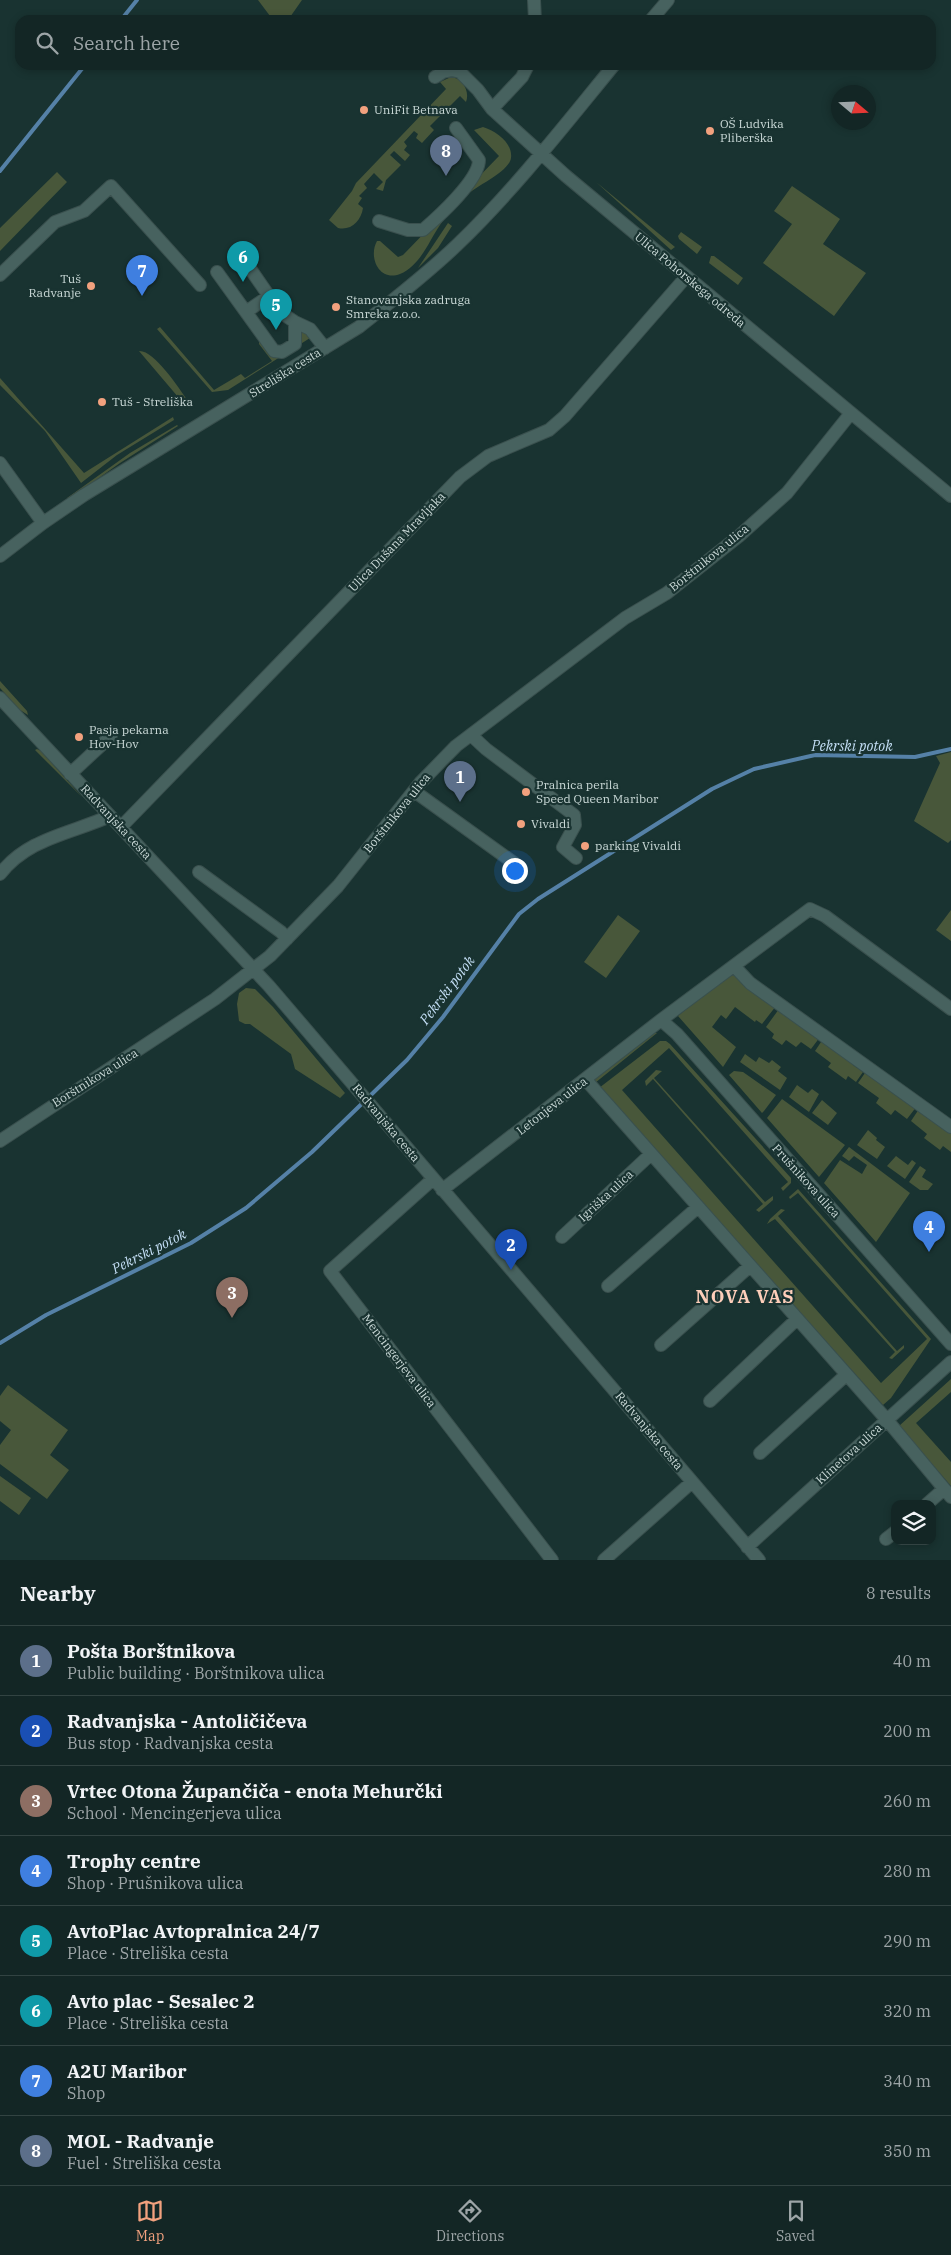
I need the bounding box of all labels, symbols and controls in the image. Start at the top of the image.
search box [15,15,936,70]
icon: search [33,29,61,57]
text: Search here [73,31,180,55]
north arrow [831,85,876,130]
place label: UniFit Betnava [374,102,458,117]
marker: UniFit Betnava [358,104,370,116]
place label: OŠ Ludvika Pliberška [720,116,784,145]
marker: OŠ Ludvika Pliberška [704,125,716,137]
pin: 8 [430,135,462,176]
street label: Ulica Pohorskega odreda [632,229,749,331]
pin: 6 [227,241,259,282]
pin: 7 [126,255,158,296]
place label: Tuš Radvanje [29,271,81,300]
marker: Tuš Radvanje [85,280,97,292]
pin: 5 [260,289,292,330]
place label: Stanovanjska zadruga Smreka z.o.o. [346,292,471,321]
marker: Stanovanjska zadruga Smreka z.o.o. [330,301,342,313]
street label: Streliška cesta [246,344,324,401]
place label: Tuš - Streliška [112,394,193,409]
marker: Tuš - Streliška [96,396,108,408]
street label: Ulica Dušana Mravljaka [345,488,449,595]
street label: Borštnikova ulica [666,521,752,594]
place label: Pasja pekarna Hov-Hov [89,722,169,751]
marker: Pasja pekarna Hov-Hov [73,731,85,743]
water label: Pekrski potok [810,737,893,755]
pin: 1 [444,761,476,802]
street label: Borštnikova ulica [360,769,434,856]
place label: Pralnica perila Speed Queen Maribor [536,777,659,806]
street label: Radvanjska cesta [78,781,155,863]
marker: Pralnica perila Speed Queen Maribor [520,786,532,798]
place label: Vivaldi [531,816,570,831]
marker: Vivaldi [515,818,527,830]
place label: parking Vivaldi [595,838,681,853]
marker: parking Vivaldi [579,840,591,852]
your location [502,858,528,884]
water label: Pekrski potok [415,952,479,1029]
street label: Borštnikova ulica [49,1045,141,1110]
street label: Letonjeva ulica [513,1073,590,1138]
street label: Radvanjska cesta [349,1081,424,1165]
street label: Prušnikova ulica [769,1141,844,1221]
street label: Igriška ulica [575,1166,637,1225]
pin: 4 [913,1211,945,1252]
water label: Pekrski potok [108,1224,190,1278]
pin: 2 [495,1229,527,1270]
pin: 3 [216,1277,248,1318]
district label: NOVA VAS [696,1285,794,1308]
street label: Mencingerjeva ulica [359,1311,440,1411]
street label: Radvanjska cesta [612,1389,687,1473]
street label: Klinetova ulica [812,1420,885,1487]
map controls [891,1500,936,1545]
button: layers [891,1500,936,1545]
text: Nearby [20,1579,96,1607]
text: 8 results [866,1583,931,1603]
text: Pošta Borštnikova [67,1639,235,1663]
text: 1 [31,1651,41,1671]
text: 40 m [893,1651,931,1671]
text: Public building · Borštnikova ulica [67,1663,325,1683]
text: Radvanjska - Antoličičeva [67,1709,307,1733]
text: 2 [31,1721,41,1741]
text: 200 m [883,1721,931,1741]
text: Bus stop · Radvanjska cesta [67,1733,273,1753]
text: Vrtec Otona Župančiča - enota Mehurčki [67,1779,443,1803]
text: 3 [31,1791,41,1811]
text: 260 m [883,1791,931,1811]
text: School · Mencingerjeva ulica [67,1803,282,1823]
text: Trophy centre [67,1849,201,1873]
text: 4 [31,1861,41,1881]
text: 280 m [883,1861,931,1881]
text: Shop · Prušnikova ulica [67,1873,244,1893]
text: AvtoPlac Avtopralnica 24/7 [67,1919,320,1943]
text: 5 [31,1931,41,1951]
text: 290 m [883,1931,931,1951]
text: Place · Streliška cesta [67,1943,229,1963]
text: Avto plac - Sesalec 2 [67,1989,255,2013]
text: 6 [31,2001,41,2021]
text: 320 m [883,2001,931,2021]
text: Place · Streliška cesta [67,2013,229,2033]
text: A2U Maribor [67,2059,187,2083]
text: 7 [31,2071,41,2091]
text: 340 m [883,2071,931,2091]
text: Shop [67,2083,105,2103]
text: MOL - Radvanje [67,2129,214,2153]
text: 8 [31,2141,41,2161]
text: 350 m [883,2141,931,2161]
text: Fuel · Streliška cesta [67,2153,221,2173]
tab: Map [136,2197,164,2245]
tab: Directions [436,2197,504,2245]
tab: Saved [776,2197,815,2245]

